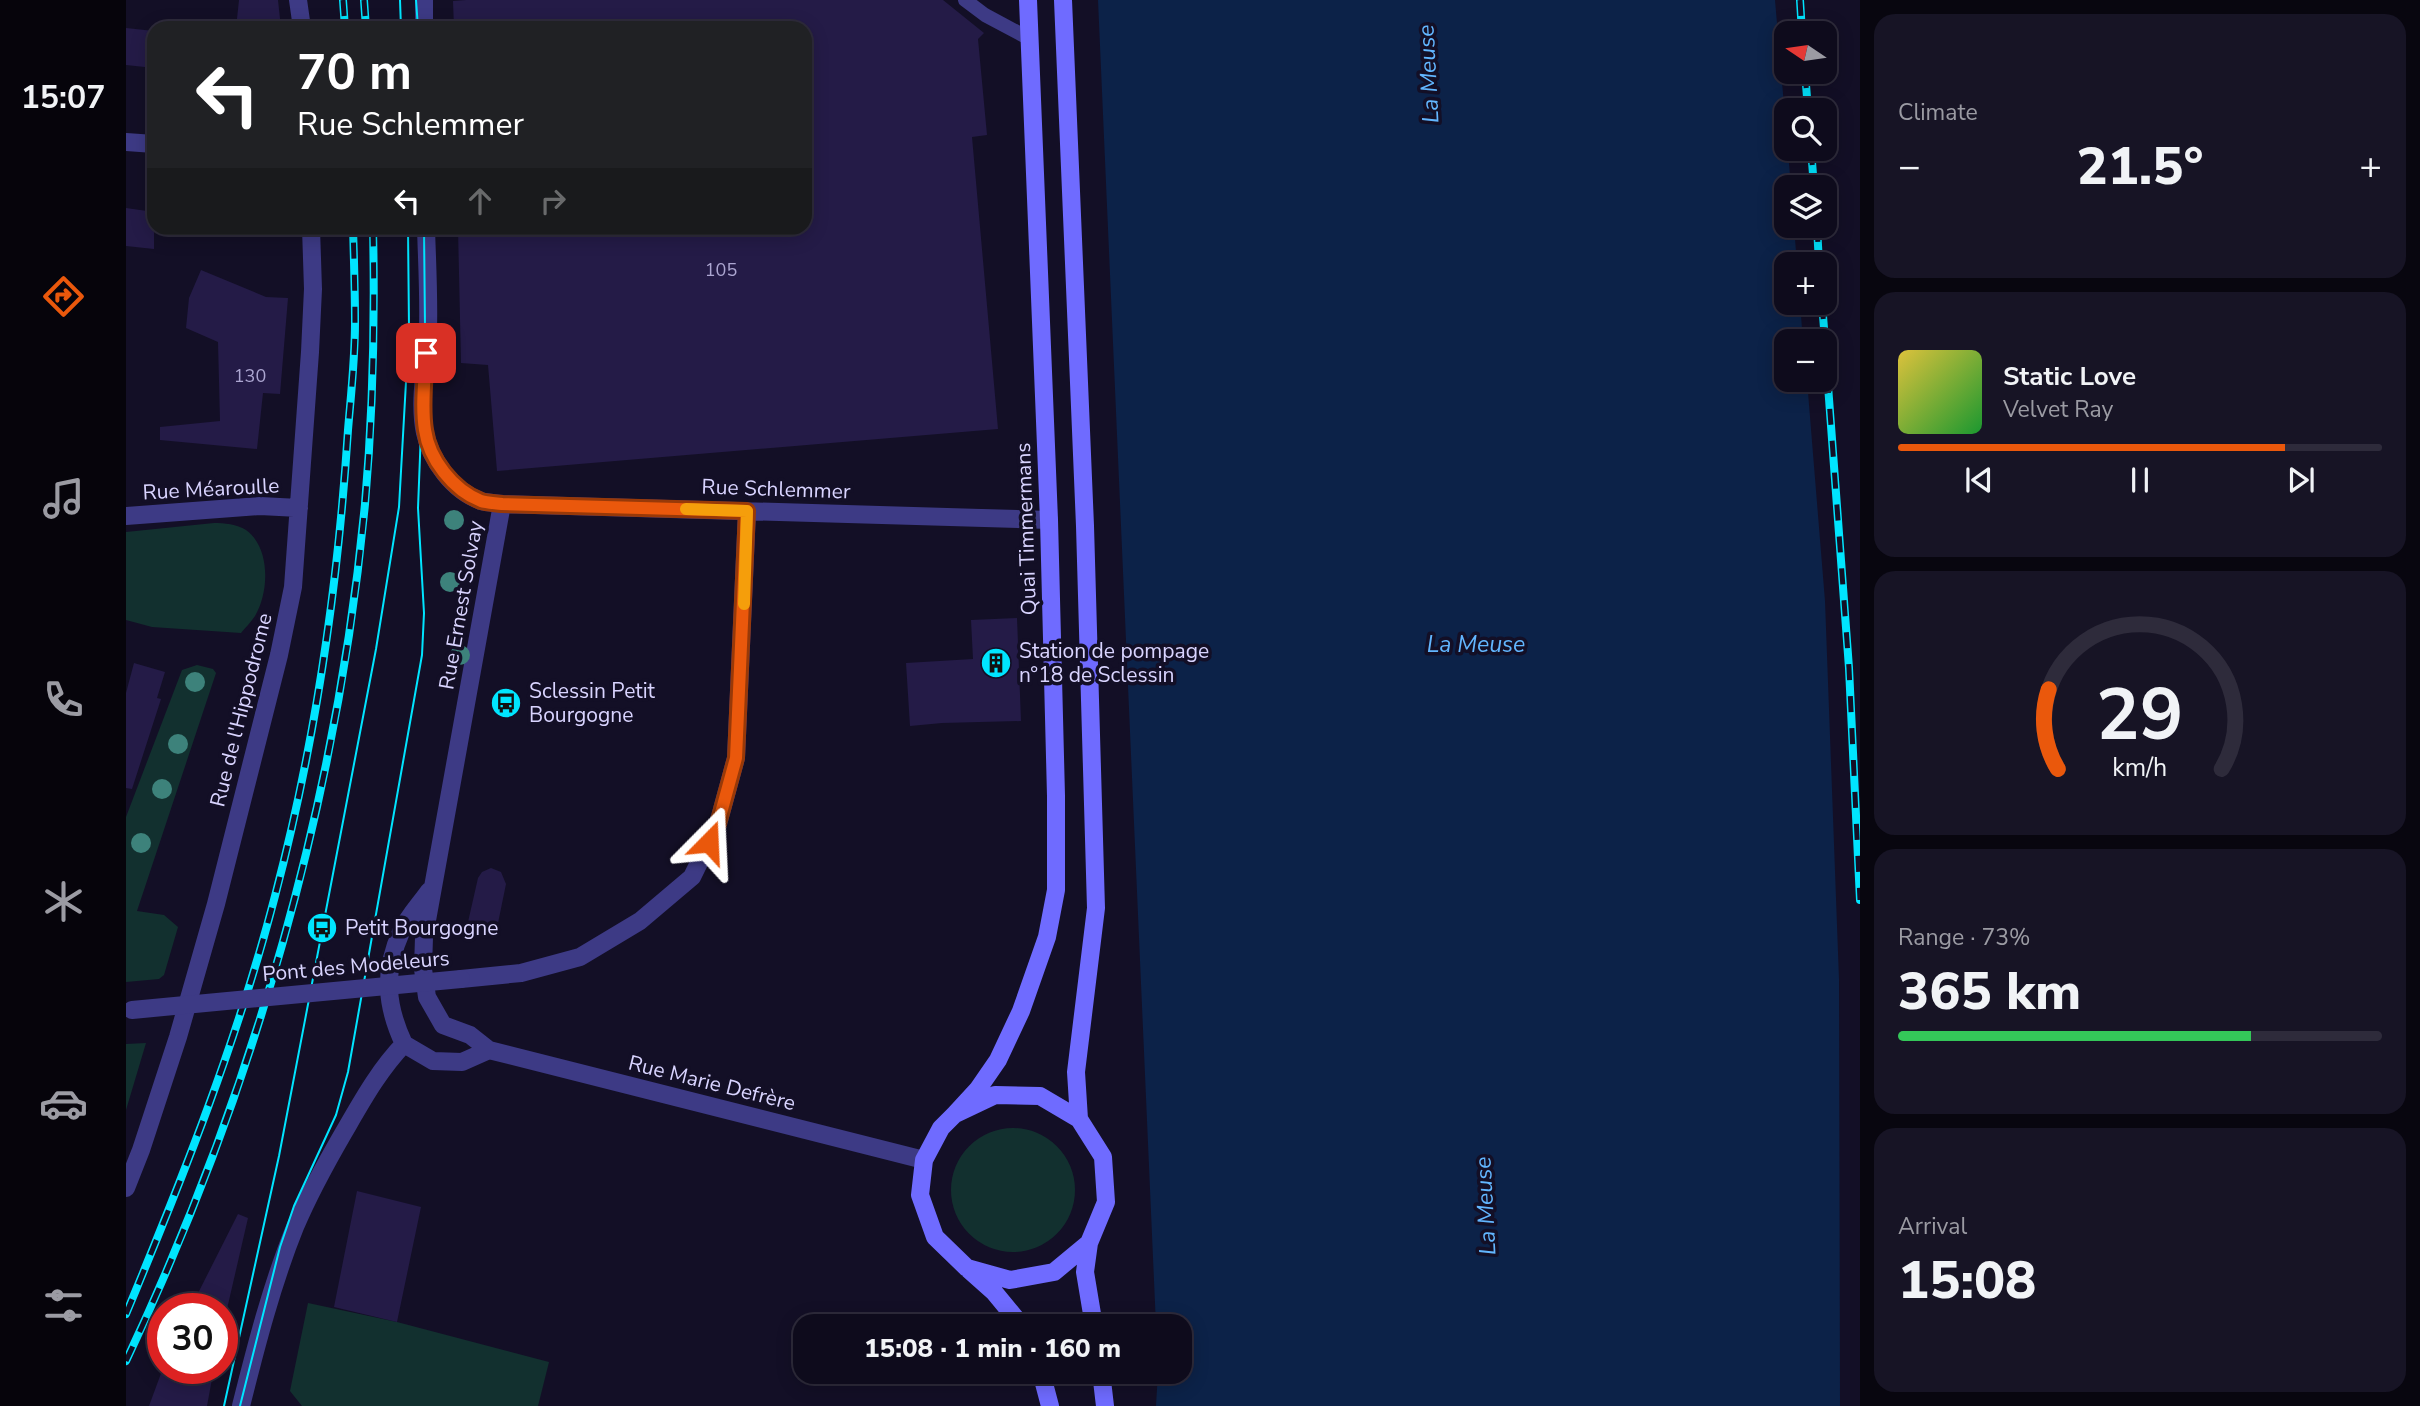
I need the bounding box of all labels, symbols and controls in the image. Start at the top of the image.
north arrow [1774,21,1838,84]
map controls [1774,21,1837,392]
water label: La Meuse [1410,24,1447,124]
text: 70 m [297,39,412,106]
icon: left [182,49,273,140]
text: 15:07 [21,76,105,119]
text: Climate [1898,97,1978,128]
button: search [1774,98,1837,161]
text: Rue Schlemmer [297,103,524,146]
text: 21.5° [2076,131,2204,202]
text: − [1898,141,1921,192]
text: + [2359,141,2382,192]
button: layers [1774,175,1837,238]
icon: left [388,182,426,220]
icon: ahead [461,182,499,220]
icon: right [534,182,572,220]
button: + [1774,252,1837,315]
house number: 105 [705,258,737,282]
icon: directions [39,272,88,321]
pin [396,323,456,383]
button: − [1774,329,1837,392]
icon: arrive [407,334,445,372]
text: Static Love [2003,359,2136,394]
house number: 130 [234,364,266,388]
text: Velvet Ray [2003,394,2113,425]
street label: Quai Timmermans [1009,442,1043,616]
icon: previous [1960,461,1998,499]
icon: pause [2121,461,2159,499]
icon: next [2282,461,2320,499]
street label: Rue Méaroulle [142,471,280,507]
street label: Rue Schlemmer [701,472,851,506]
icon: music [39,474,88,523]
street label: Rue Ernest Solvay [432,518,490,692]
street label: Rue de l'Hippodrome [203,610,279,810]
water label: La Meuse [1427,629,1525,660]
place label: Station de pompage n°18 de Sclessin [1019,637,1209,689]
building icon: Station de pompage n°18 de Sclessin [979,646,1013,680]
text: 29 [2096,665,2184,765]
icon: phone [39,675,88,724]
place label: Sclessin Petit Bourgogne [529,677,656,729]
bus stop icon: Sclessin Petit Bourgogne [489,686,523,720]
text: km/h [2112,751,2168,785]
position arrow [672,805,746,879]
icon: climate [39,877,88,926]
bus stop icon: Petit Bourgogne [305,911,339,945]
place label: Petit Bourgogne [345,914,498,942]
text: Range · 73% [1898,922,2030,953]
street label: Pont des Modeleurs [261,944,451,988]
text: 365 km [1898,956,2081,1027]
street label: Rue Marie Defrère [626,1049,798,1117]
icon: car [39,1079,88,1128]
water label: La Meuse [1467,1156,1504,1256]
text: Arrival [1898,1211,1967,1242]
text: 15:08 [1898,1245,2036,1316]
icon: filters [39,1281,88,1330]
speed limit sign: 30 [147,1293,238,1384]
text: 15:08 · 1 min · 160 m [864,1331,1121,1366]

